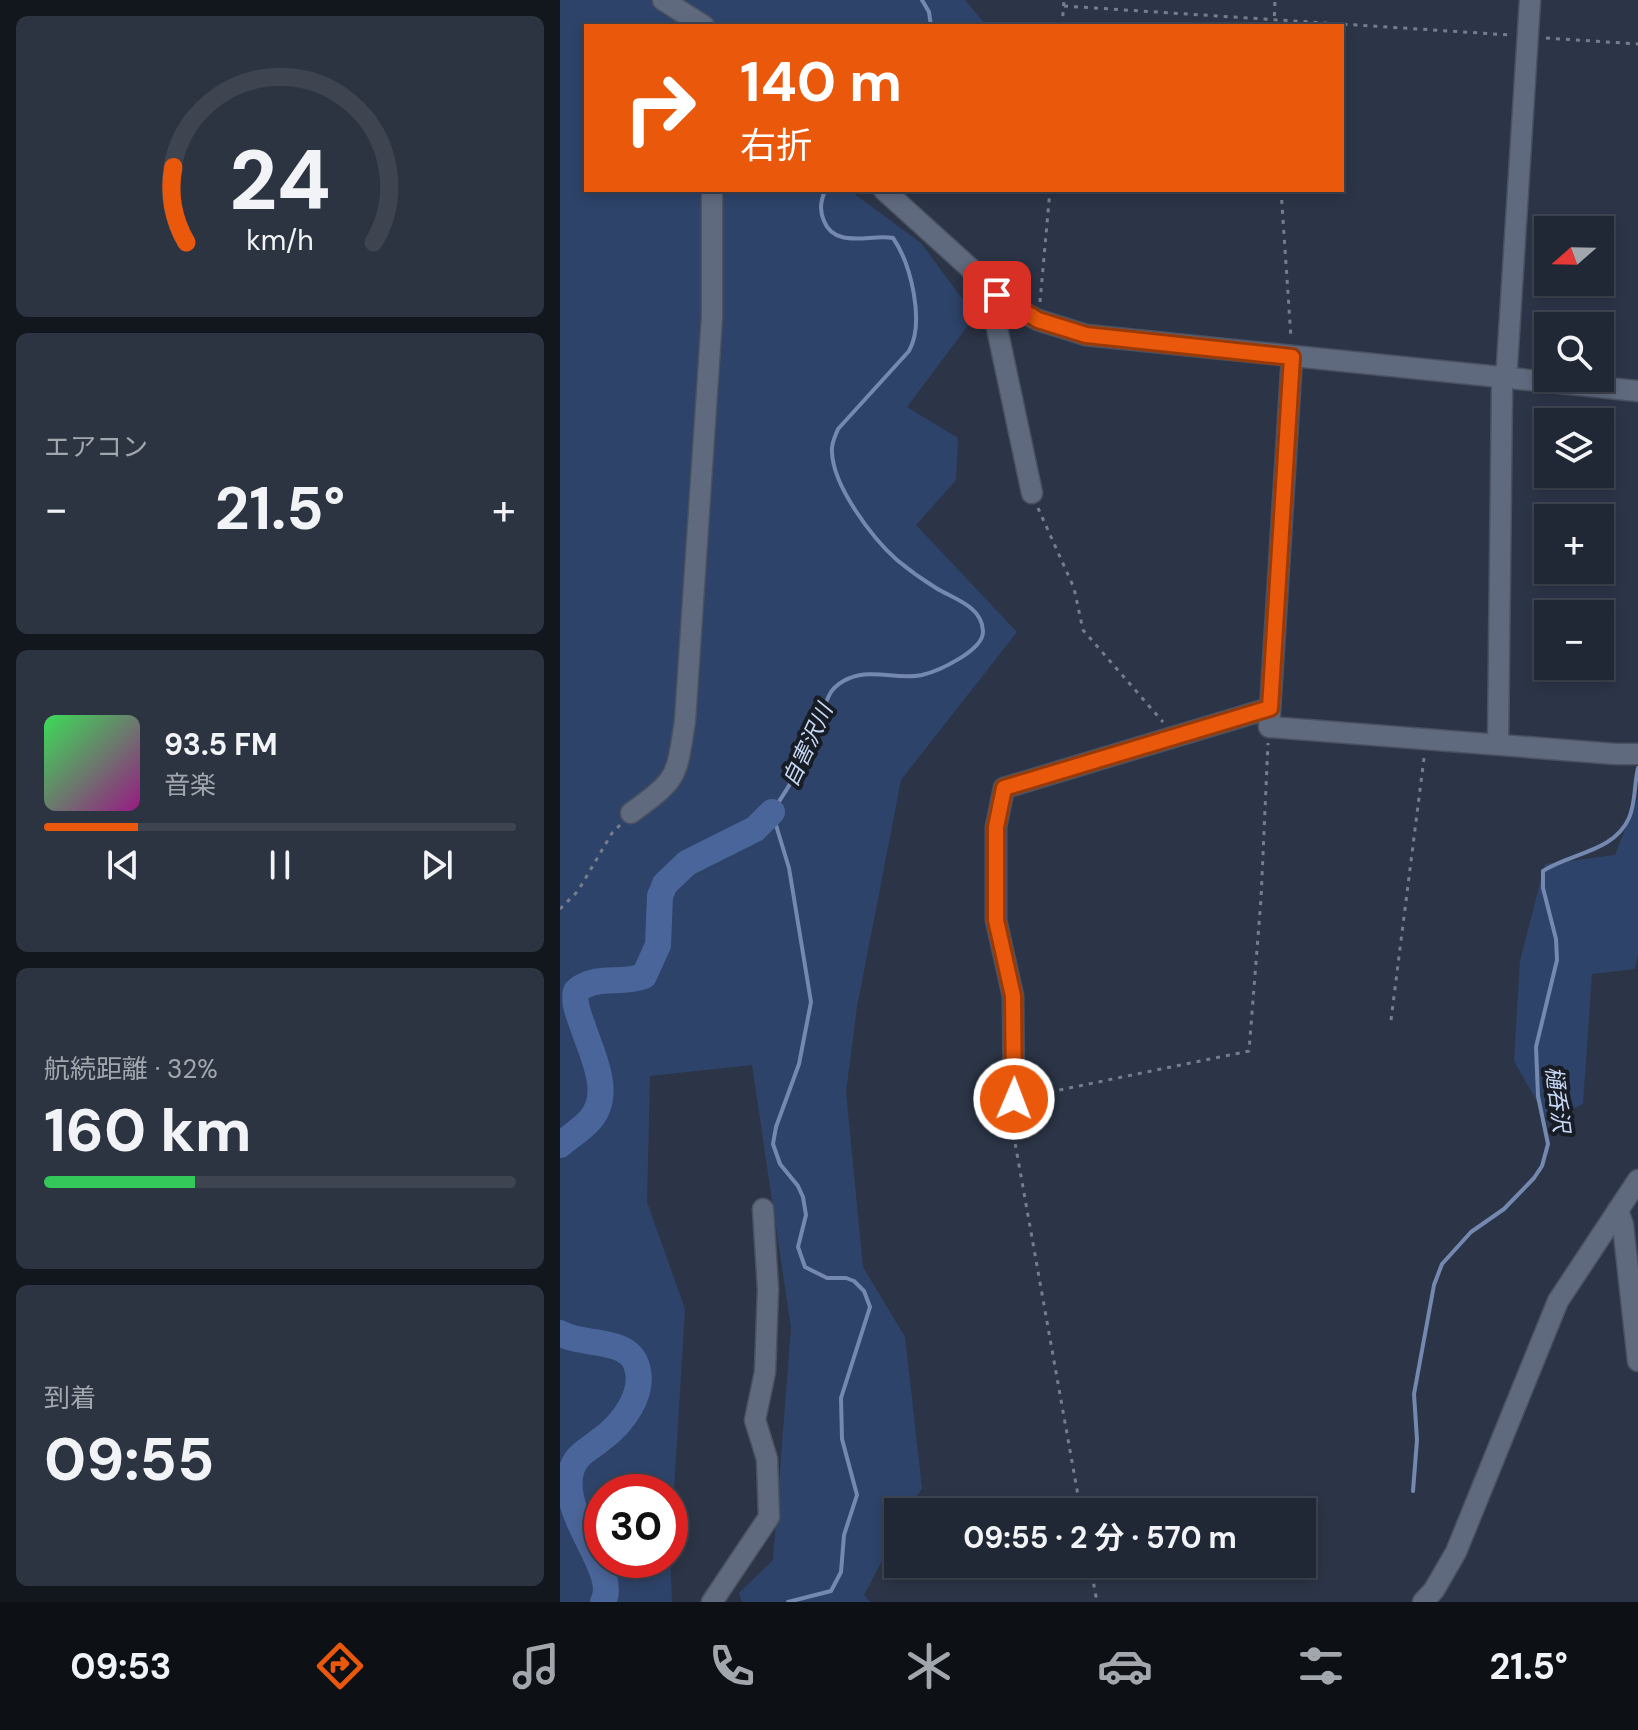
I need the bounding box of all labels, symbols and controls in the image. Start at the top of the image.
text: 140 m [740,45,902,118]
icon: right [608,56,712,160]
text: 右折 [740,122,812,169]
text: 24 [229,125,331,234]
north arrow [1534,216,1614,296]
map controls [1534,216,1614,680]
text: km/h [246,222,314,259]
pin [963,261,1031,329]
icon: arrive [975,273,1019,317]
button: search [1534,312,1614,392]
button: layers [1534,408,1614,488]
text: エアコン [44,430,148,464]
text: 21.5° [215,469,345,548]
text: − [44,480,68,538]
text: + [492,480,516,538]
button: + [1534,504,1614,584]
button: − [1534,600,1614,680]
water label: 自害沢川 [776,697,840,791]
text: 93.5 FM [164,725,277,764]
text: 音楽 [164,768,216,802]
icon: previous [101,843,145,887]
icon: pause [258,843,302,887]
icon: next [415,843,459,887]
text: 航続距離 · 32% [44,1052,218,1086]
position arrow [972,1057,1056,1141]
water label: 樋呑沢 [1539,1065,1576,1137]
text: 160 km [44,1091,251,1170]
text: 到着 [44,1381,96,1415]
text: 09:55 [44,1420,214,1499]
speed limit sign: 30 [584,1474,688,1578]
text: 09:55 · 2 分 · 570 m [963,1518,1237,1557]
icon: directions [312,1638,368,1694]
icon: music [508,1638,564,1694]
icon: phone [704,1638,760,1694]
icon: climate [901,1638,957,1694]
icon: car [1097,1638,1153,1694]
icon: filters [1293,1638,1349,1694]
text: 09:53 [70,1643,172,1690]
text: 21.5° [1489,1643,1568,1690]

